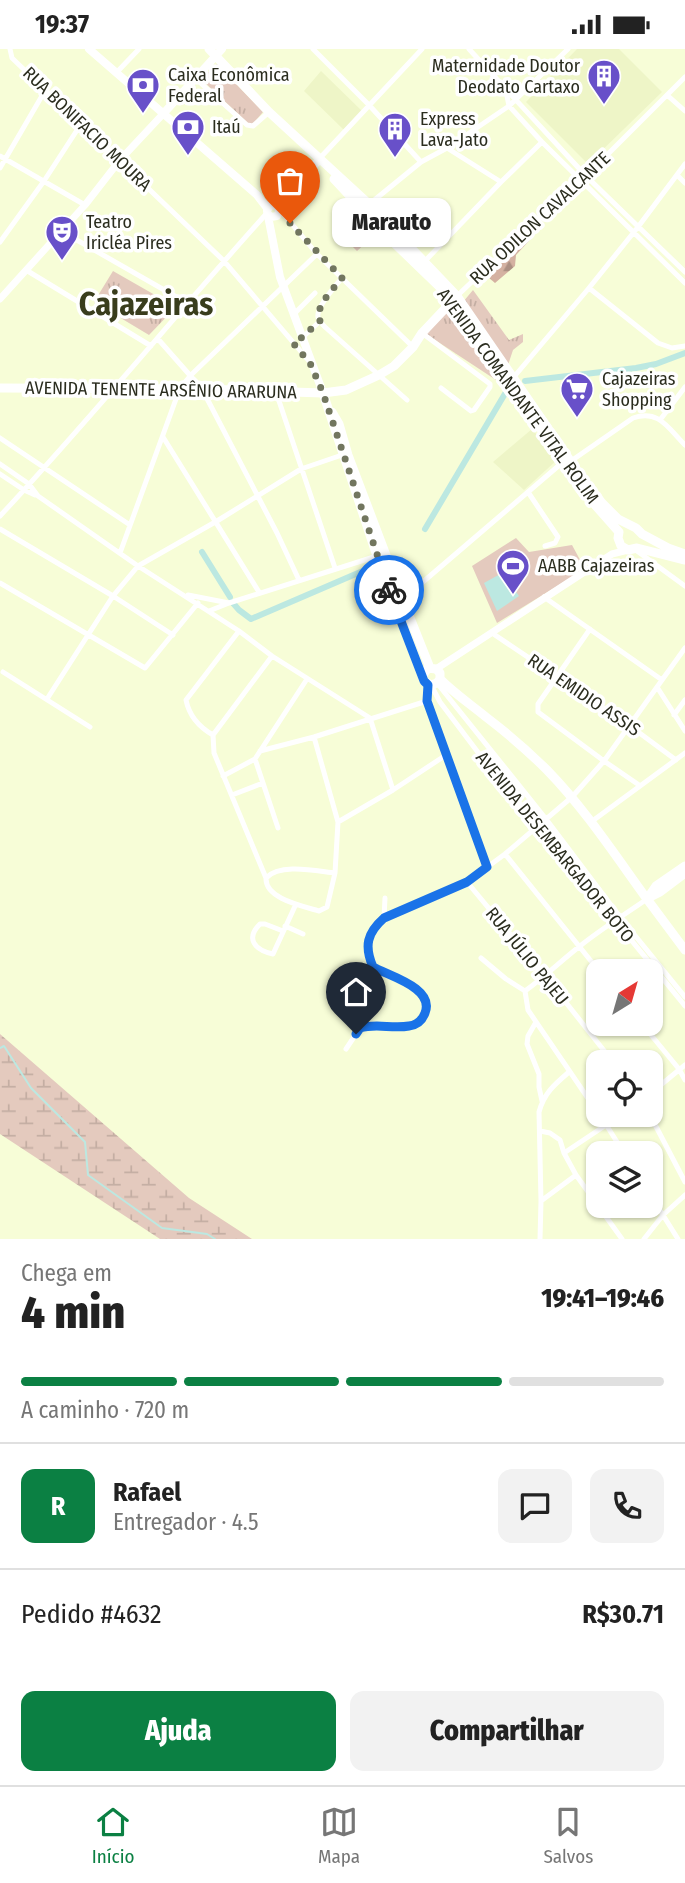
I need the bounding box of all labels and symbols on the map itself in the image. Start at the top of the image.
place label: Maternidade Doutor Deodato Cartaxo [432,55,581,98]
building icon: Maternidade Doutor Deodato Cartaxo [585,57,623,106]
street label: RUA BONIFACIO MOURA [18,62,156,196]
place label: Caixa Econômica Federal [168,64,290,107]
bank icon: Caixa Econômica Federal [124,66,162,115]
bank icon: Itaú [169,108,207,157]
place label: Express Lava-Jato [420,108,488,151]
building icon: Express Lava-Jato [376,110,414,159]
place label: Itaú [212,116,241,138]
street label: RUA ODILON CAVALCANTE [465,147,615,289]
pin [260,151,320,223]
callout: Marauto [332,199,451,247]
place label: Teatro Iricléa Pires [86,211,172,254]
theatre icon: Teatro Iricléa Pires [43,213,81,262]
street label: AVENIDA COMANDANTE VITAL ROLIM [432,284,604,508]
district label: Cajazeiras [79,285,213,323]
place label: Cajazeiras Shopping [602,368,676,411]
supermarket icon: Cajazeiras Shopping [558,370,596,419]
street label: AVENIDA TENENTE ARSÊNIO ARARUNA [25,377,298,403]
sports icon: AABB Cajazeiras [494,547,532,596]
courier [354,555,424,625]
place label: AABB Cajazeiras [538,555,655,577]
street label: RUA EMIDIO ASSIS [523,649,645,741]
street label: AVENIDA DESEMBARGADOR BOTO [471,747,639,947]
street label: RUA JÚLIO PAJEU [481,902,574,1009]
north arrow [586,959,663,1036]
pin [326,962,386,1034]

